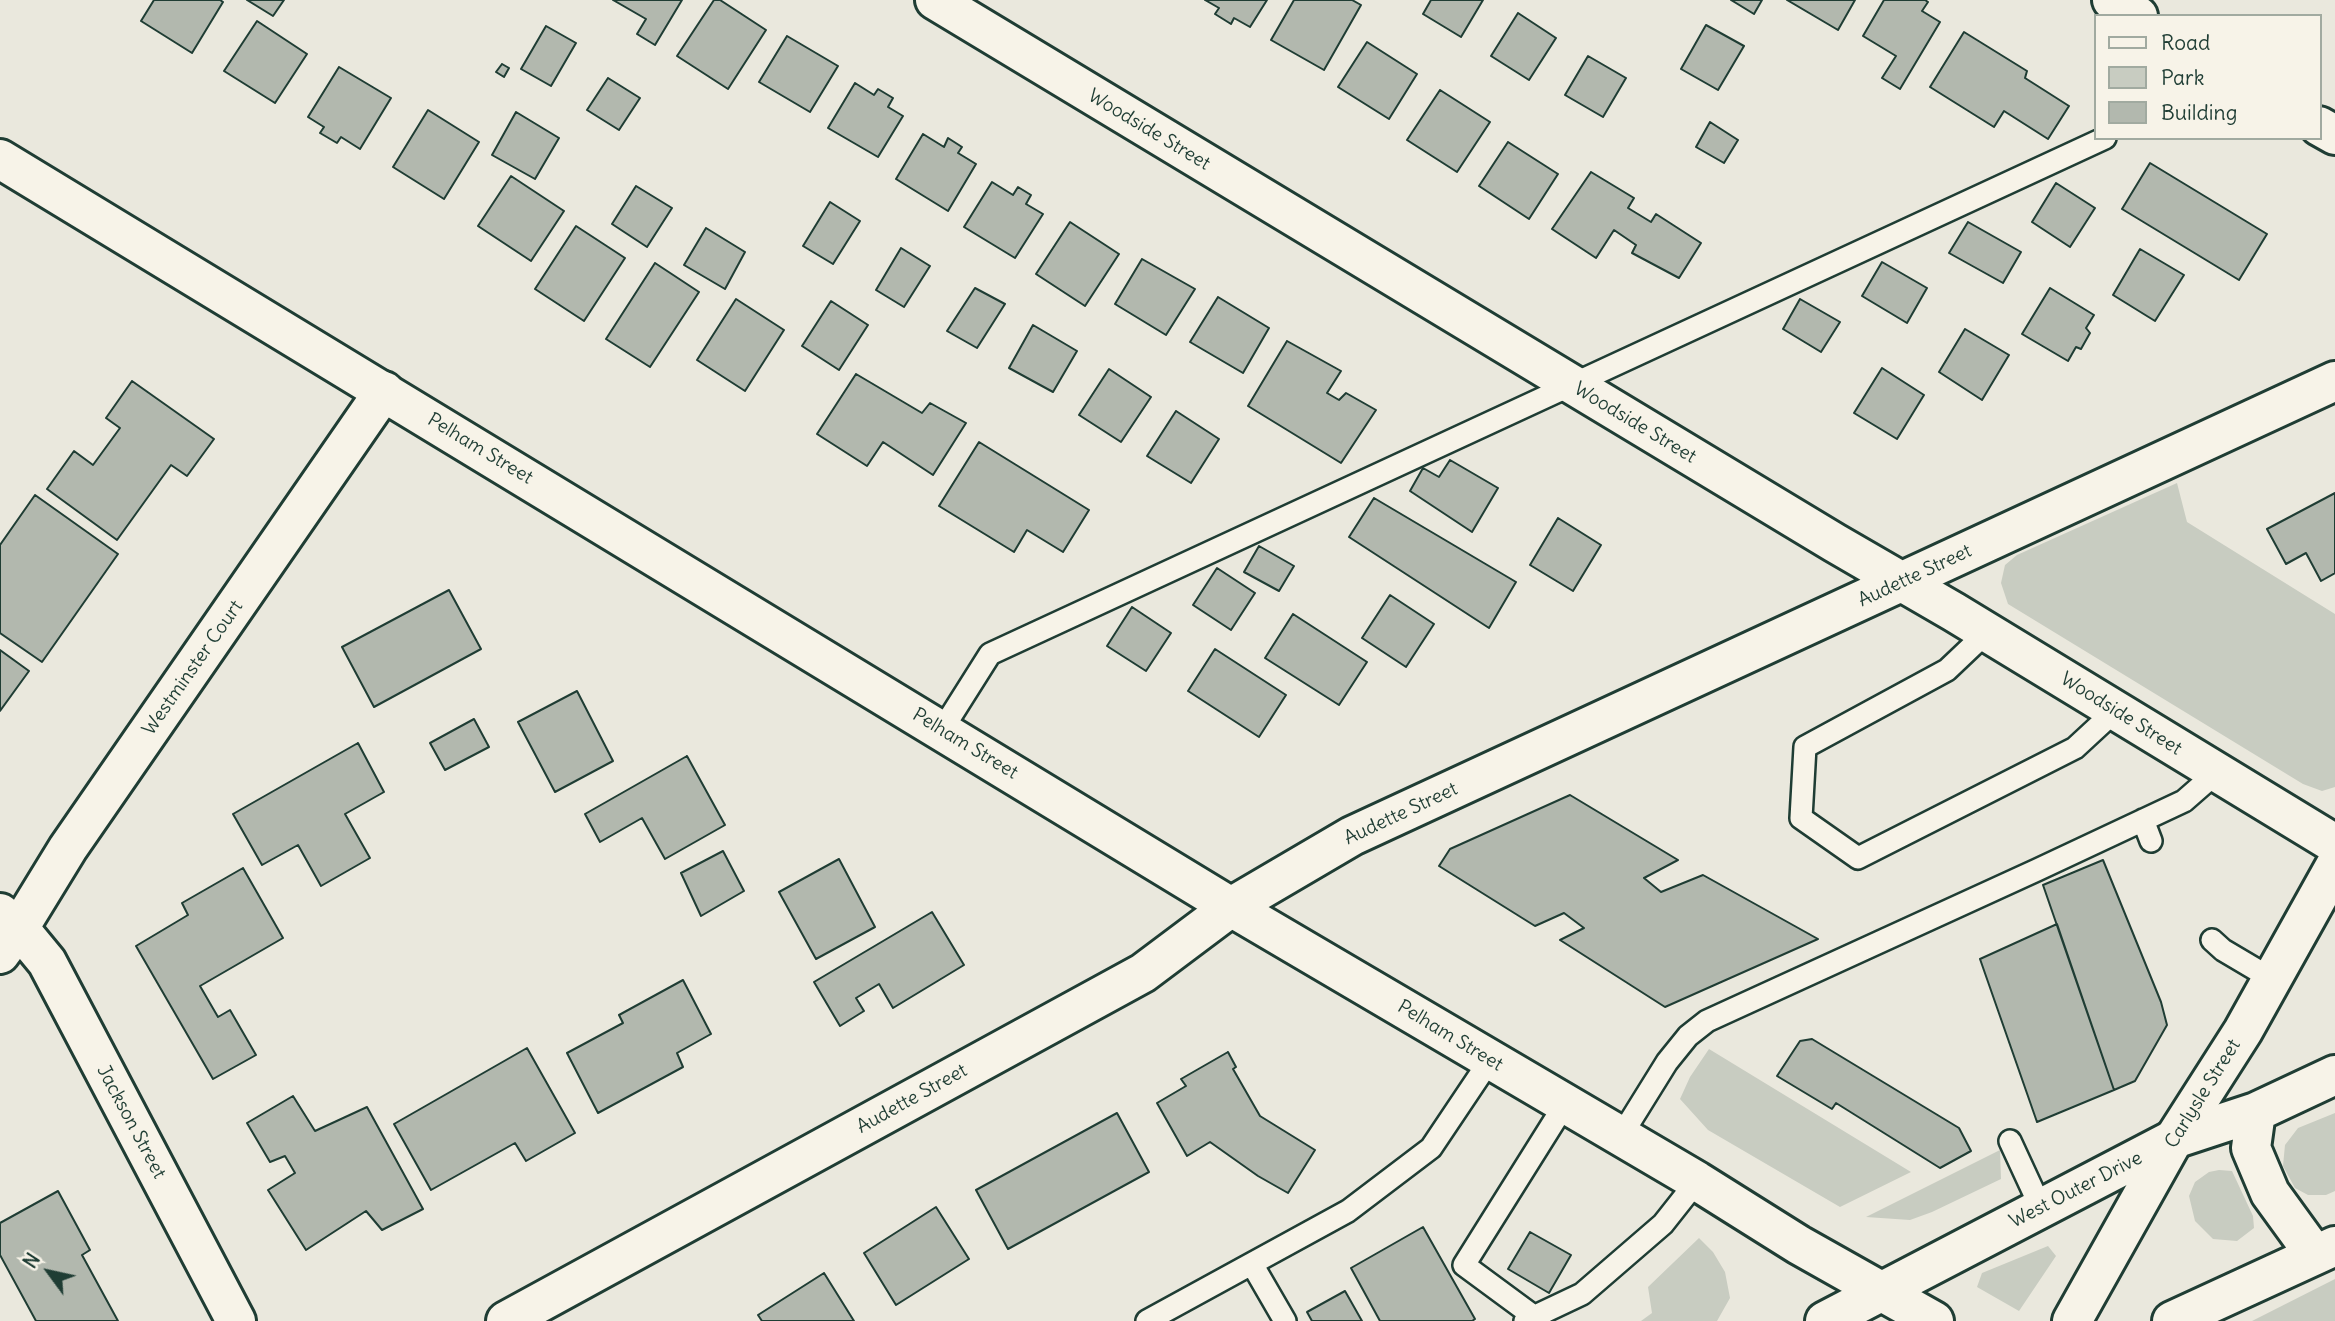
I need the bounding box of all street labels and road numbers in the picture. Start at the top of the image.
street label: Woodside Street [1084,85,1214,175]
street label: Woodside Street [1570,378,1700,468]
street label: Pelham Street [423,409,537,489]
street label: Audette Street [1855,540,1975,612]
street label: Westminster Court [138,596,248,740]
street label: Woodside Street [2056,668,2186,760]
street label: Pelham Street [908,704,1022,784]
street label: Audette Street [1341,778,1461,850]
street label: Pelham Street [1393,996,1507,1076]
street label: Carlysle Street [2160,1035,2246,1153]
street label: Audette Street [853,1059,971,1139]
street label: Jackson Street [92,1061,170,1183]
street label: West Outer Drive [2006,1147,2146,1233]

